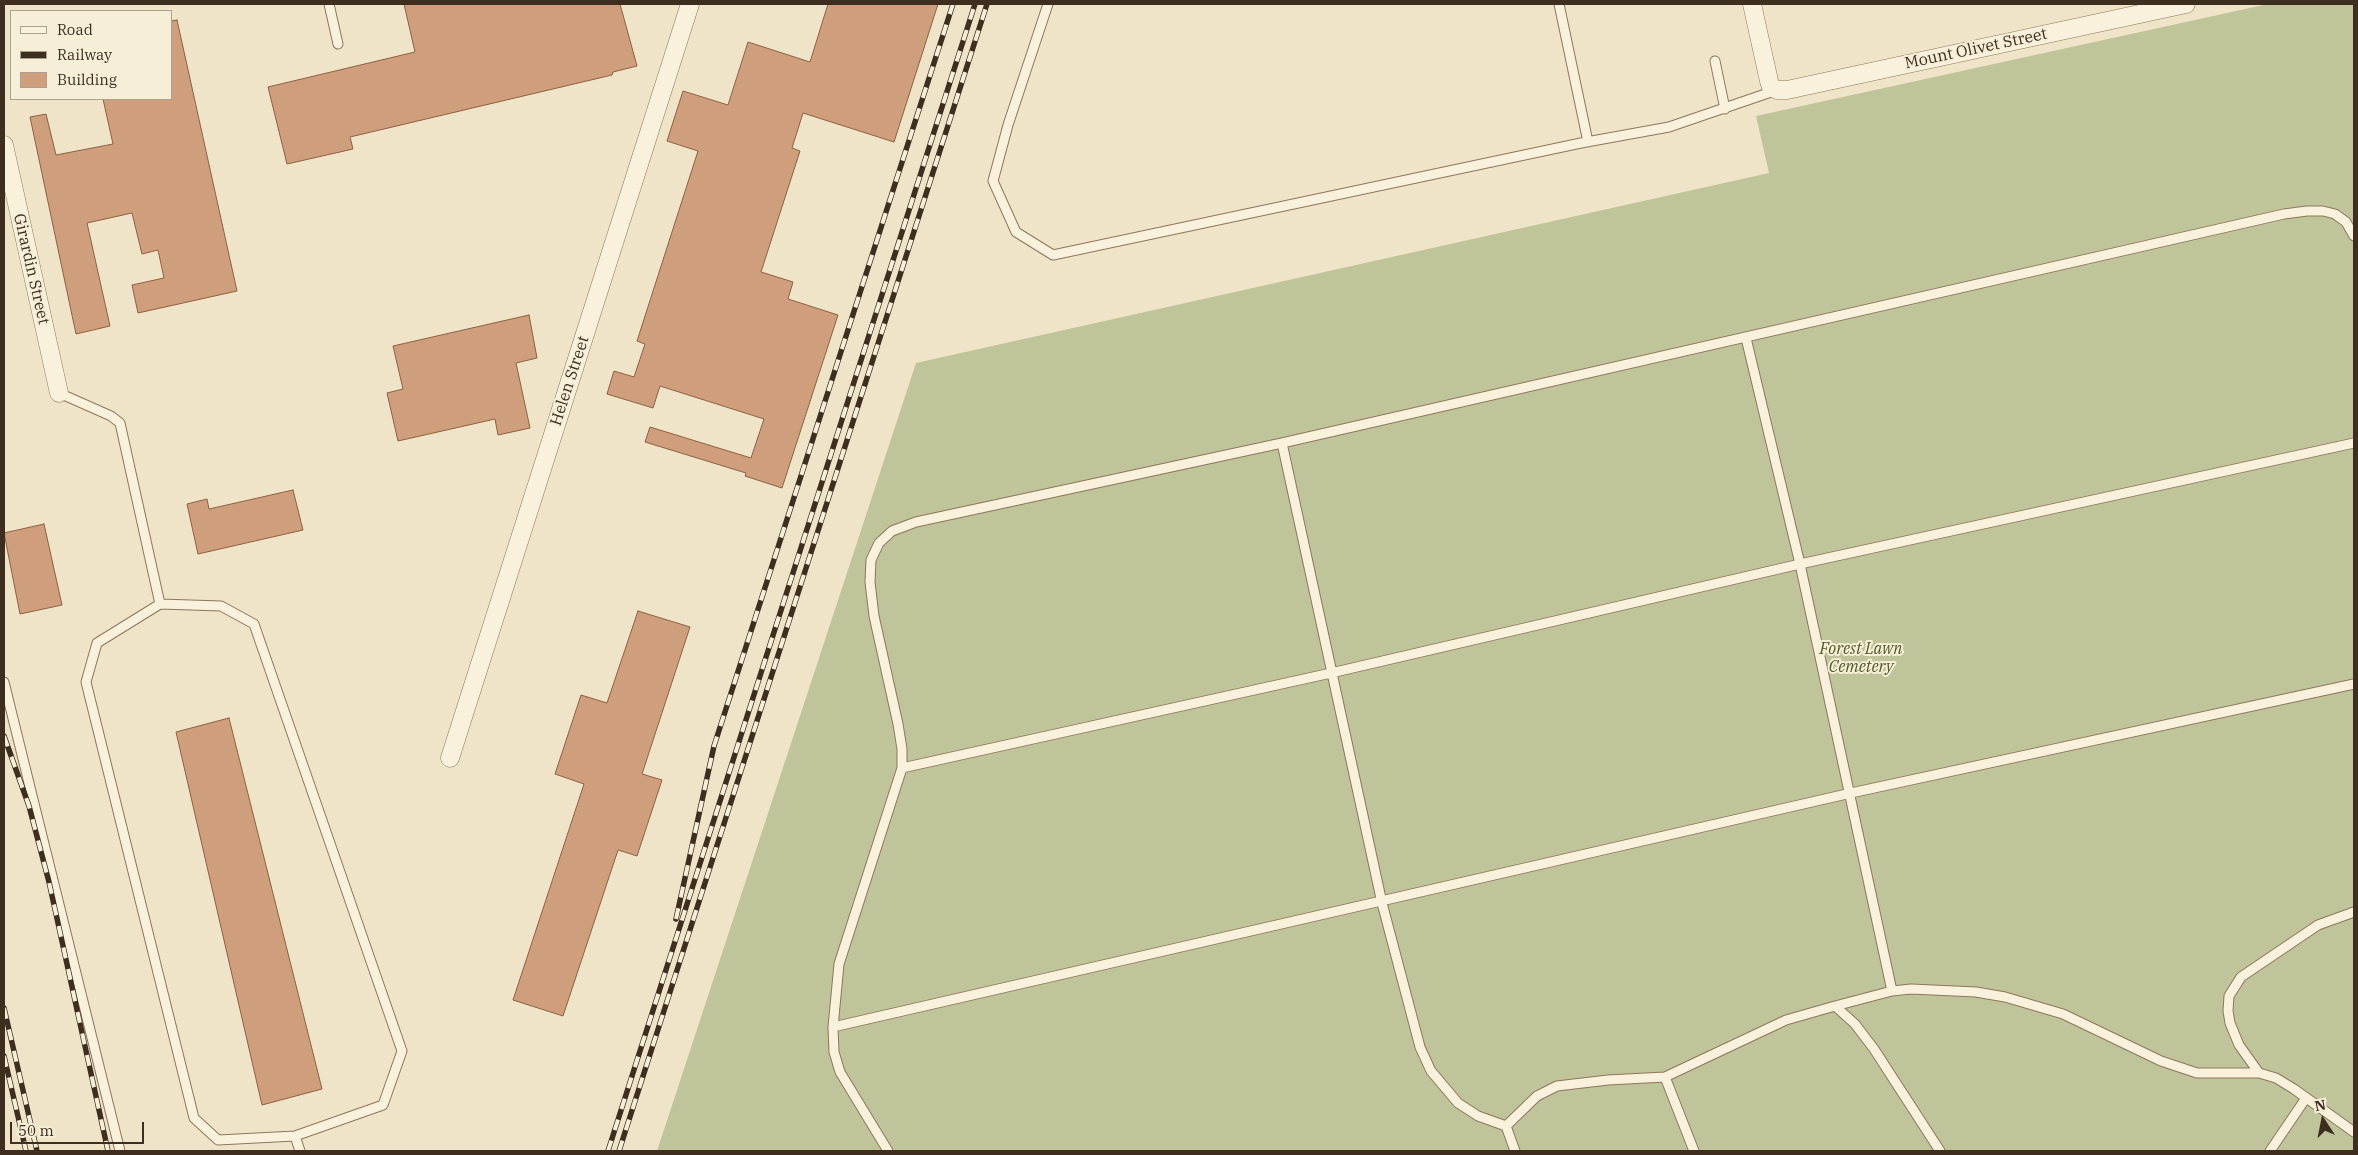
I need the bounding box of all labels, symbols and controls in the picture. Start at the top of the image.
legend [10,10,172,100]
text: Road [57,20,93,39]
street label: Mount Olivet Street [1903,25,2049,73]
text: Railway [57,45,112,64]
text: Building [57,70,117,89]
street label: Girardin Street [9,212,53,326]
street label: Helen Street [546,334,594,428]
park label: Forest Lawn Cemetery [1820,639,1902,677]
north arrow [2298,1095,2348,1145]
text: N [2313,1095,2327,1115]
scale bar [12,1112,146,1144]
text: 50 m [18,1121,54,1140]

